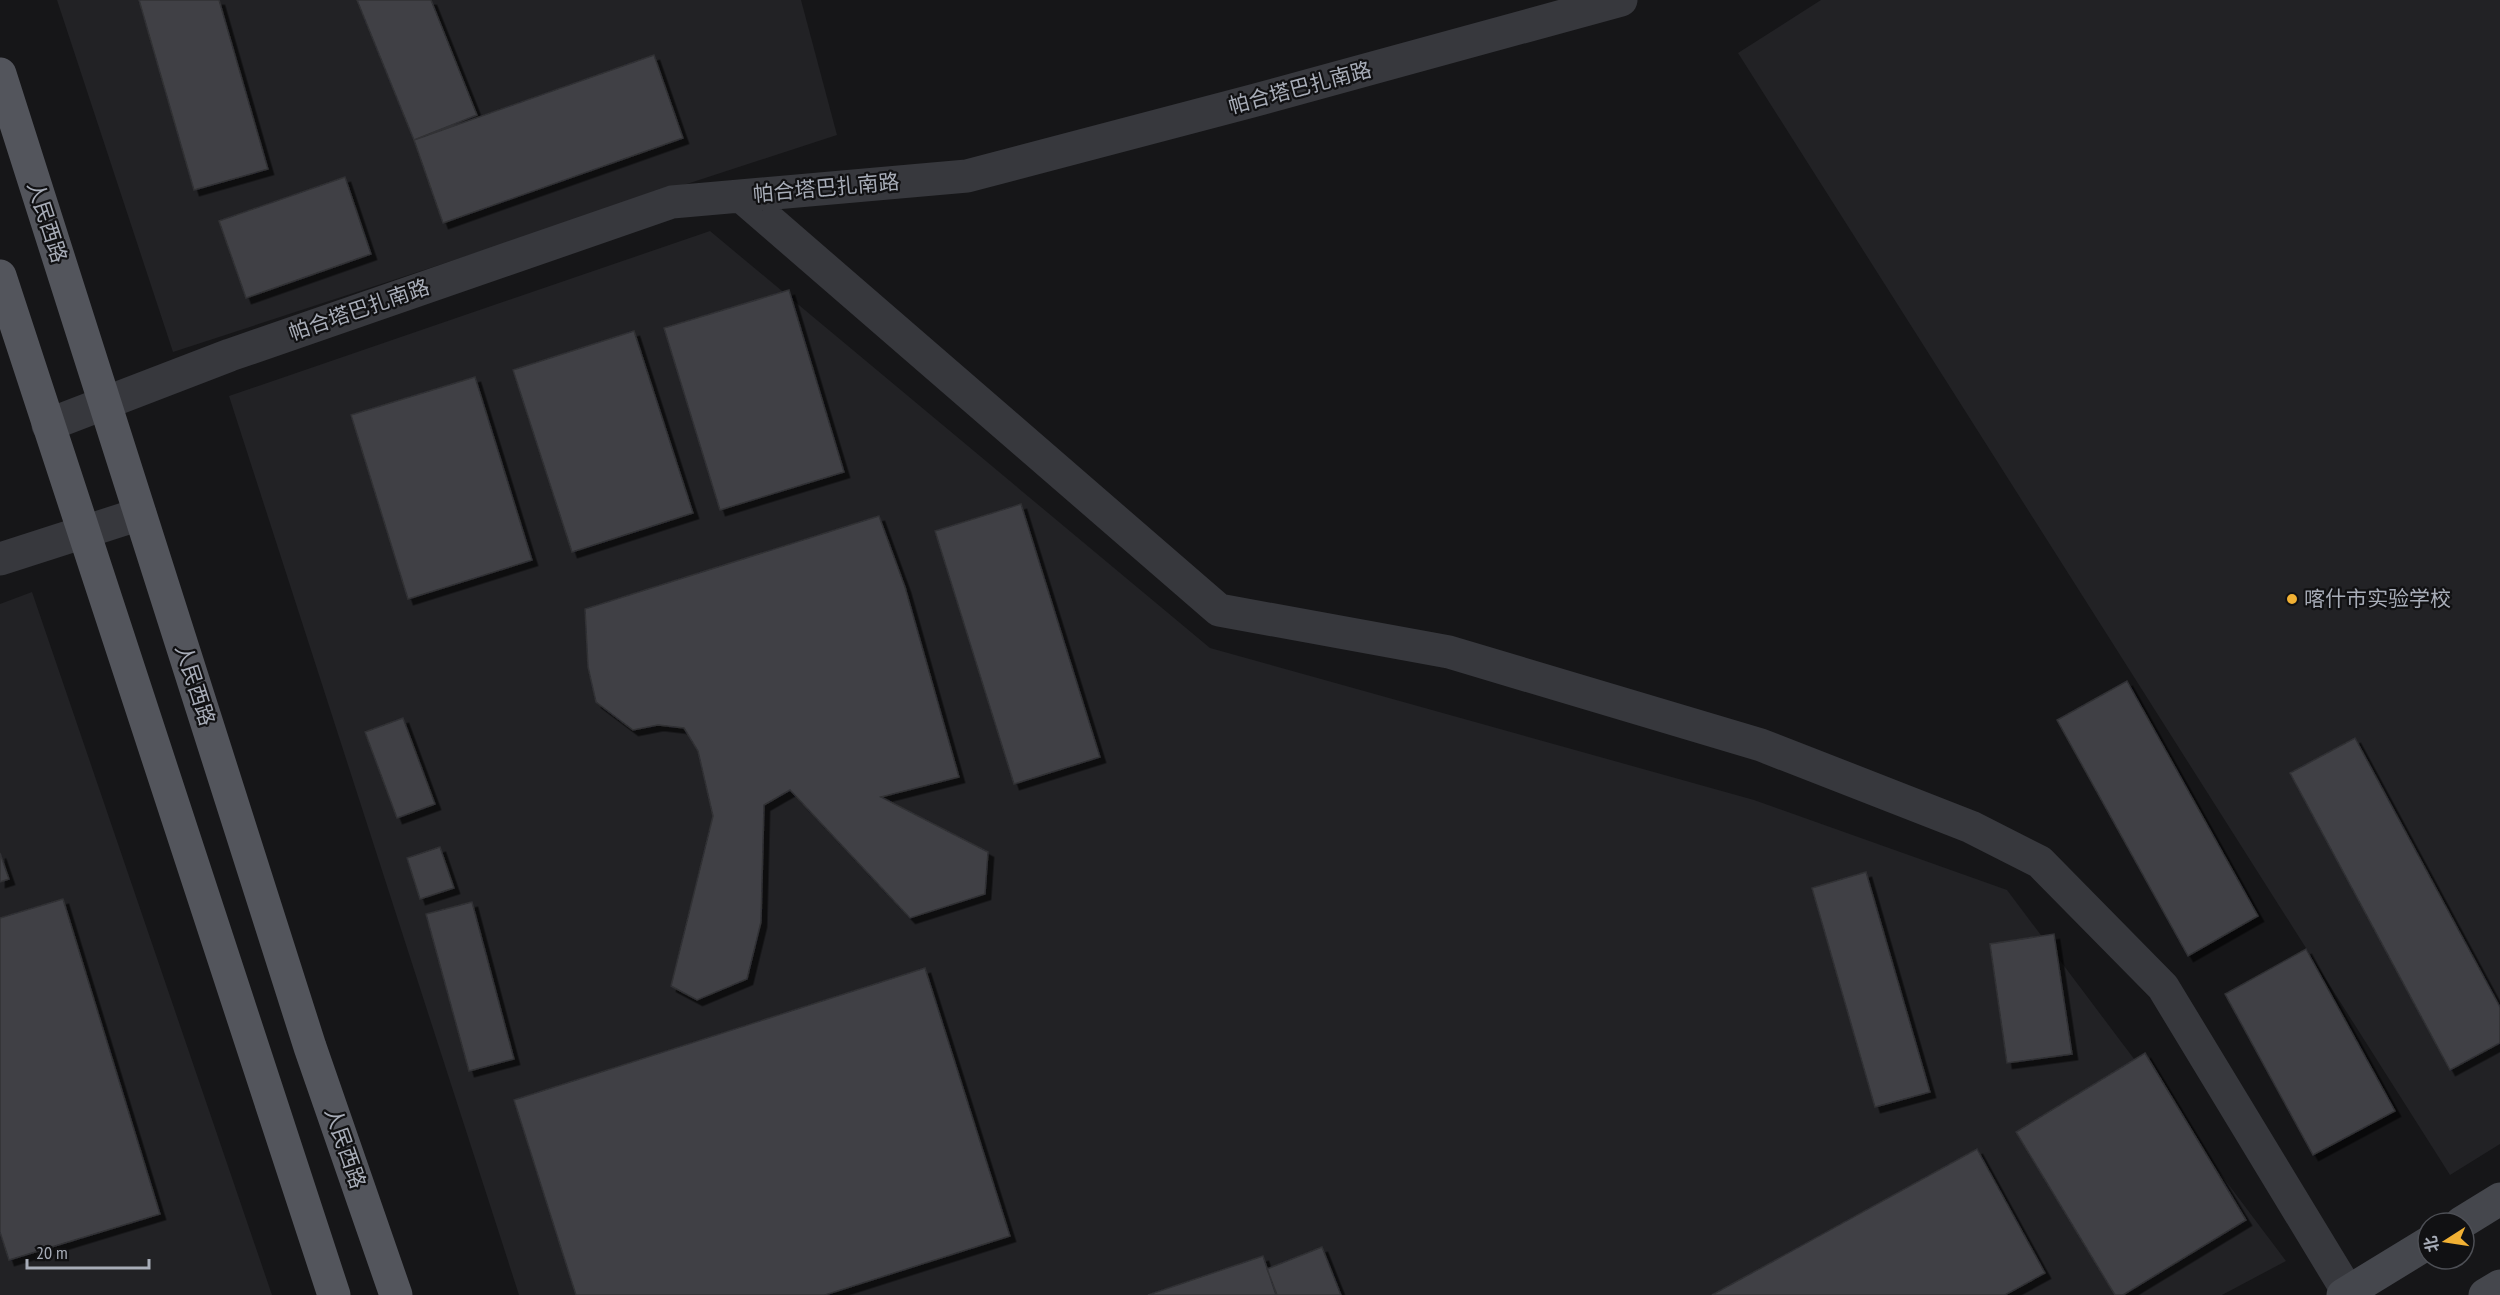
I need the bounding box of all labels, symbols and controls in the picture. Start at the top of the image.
street label: 帕合塔巴扎南路 [1225,55,1374,120]
street label: 帕合塔巴扎南路 [752,168,900,207]
street label: 人民西路 [22,178,73,266]
street label: 帕合塔巴扎南路 [285,273,433,346]
place label: 喀什市实验学校 [2304,585,2451,612]
marker: 喀什市实验学校 [2285,592,2299,606]
street label: 人民西路 [170,641,221,729]
street label: 人民西路 [319,1104,372,1192]
north arrow [2416,1211,2476,1271]
scale bar [27,1232,148,1270]
text: 北 [2420,1234,2443,1254]
text: 20 m [36,1241,68,1264]

